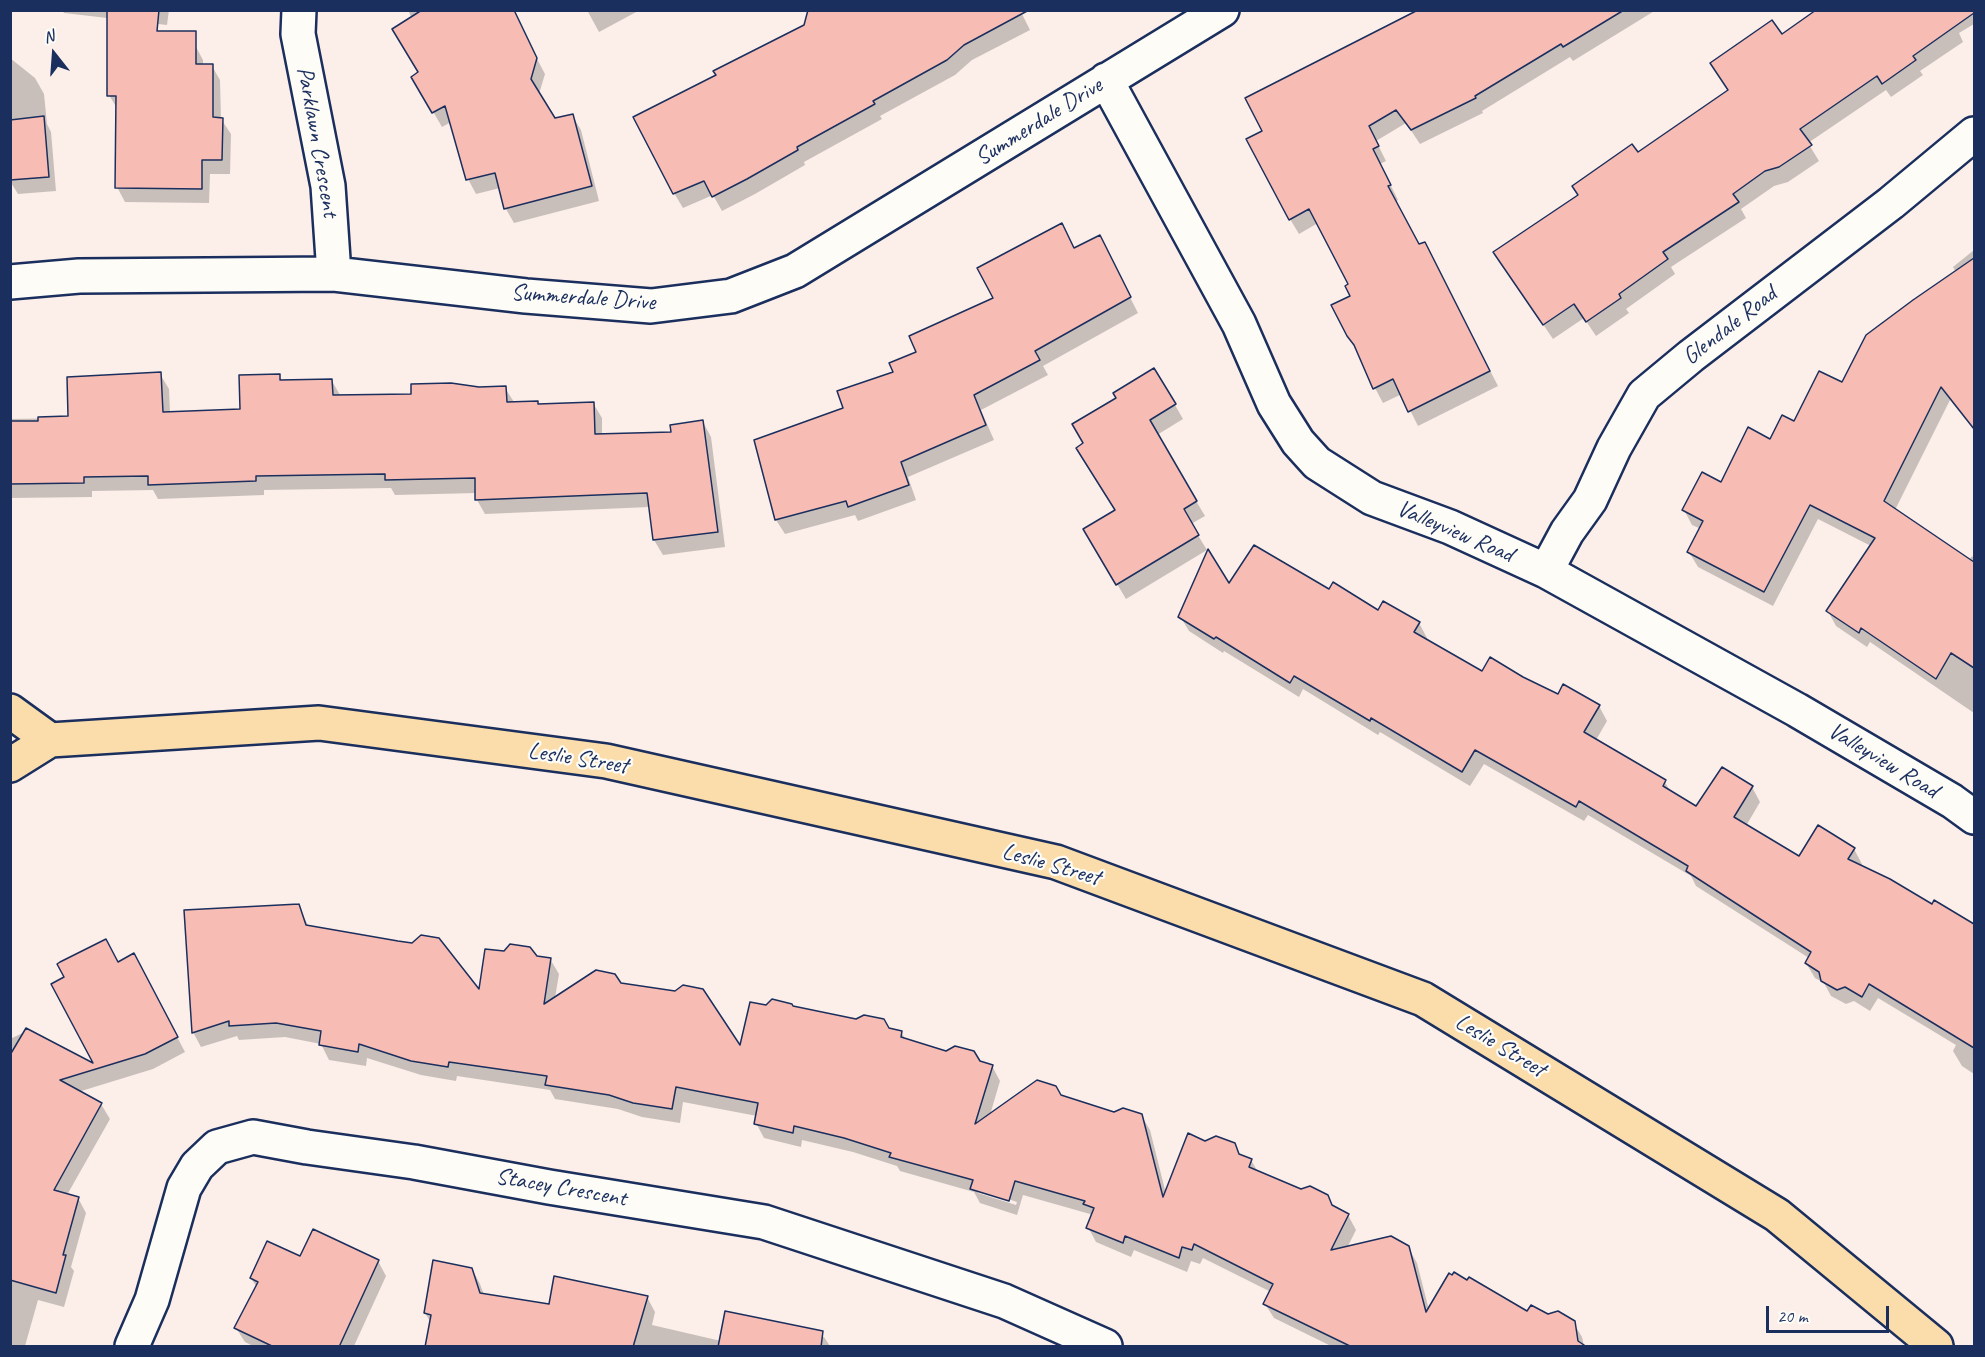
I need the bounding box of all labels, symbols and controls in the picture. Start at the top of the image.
north arrow [24,24,84,84]
text: N [41,26,56,48]
street label: Parklawn Crescent [290,65,344,219]
street label: Summerdale Drive [970,71,1108,173]
street label: Summerdale Drive [510,279,656,317]
street label: Glendale Road [1677,280,1783,372]
street label: Valleyview Road [1392,495,1518,569]
street label: Valleyview Road [1823,717,1943,805]
street label: Leslie Street [526,737,630,781]
street label: Leslie Street [999,837,1103,893]
street label: Leslie Street [1449,1008,1551,1084]
street label: Stacey Crescent [493,1162,629,1214]
scale bar [1769,1294,1892,1332]
text: 20 m [1777,1305,1808,1327]

